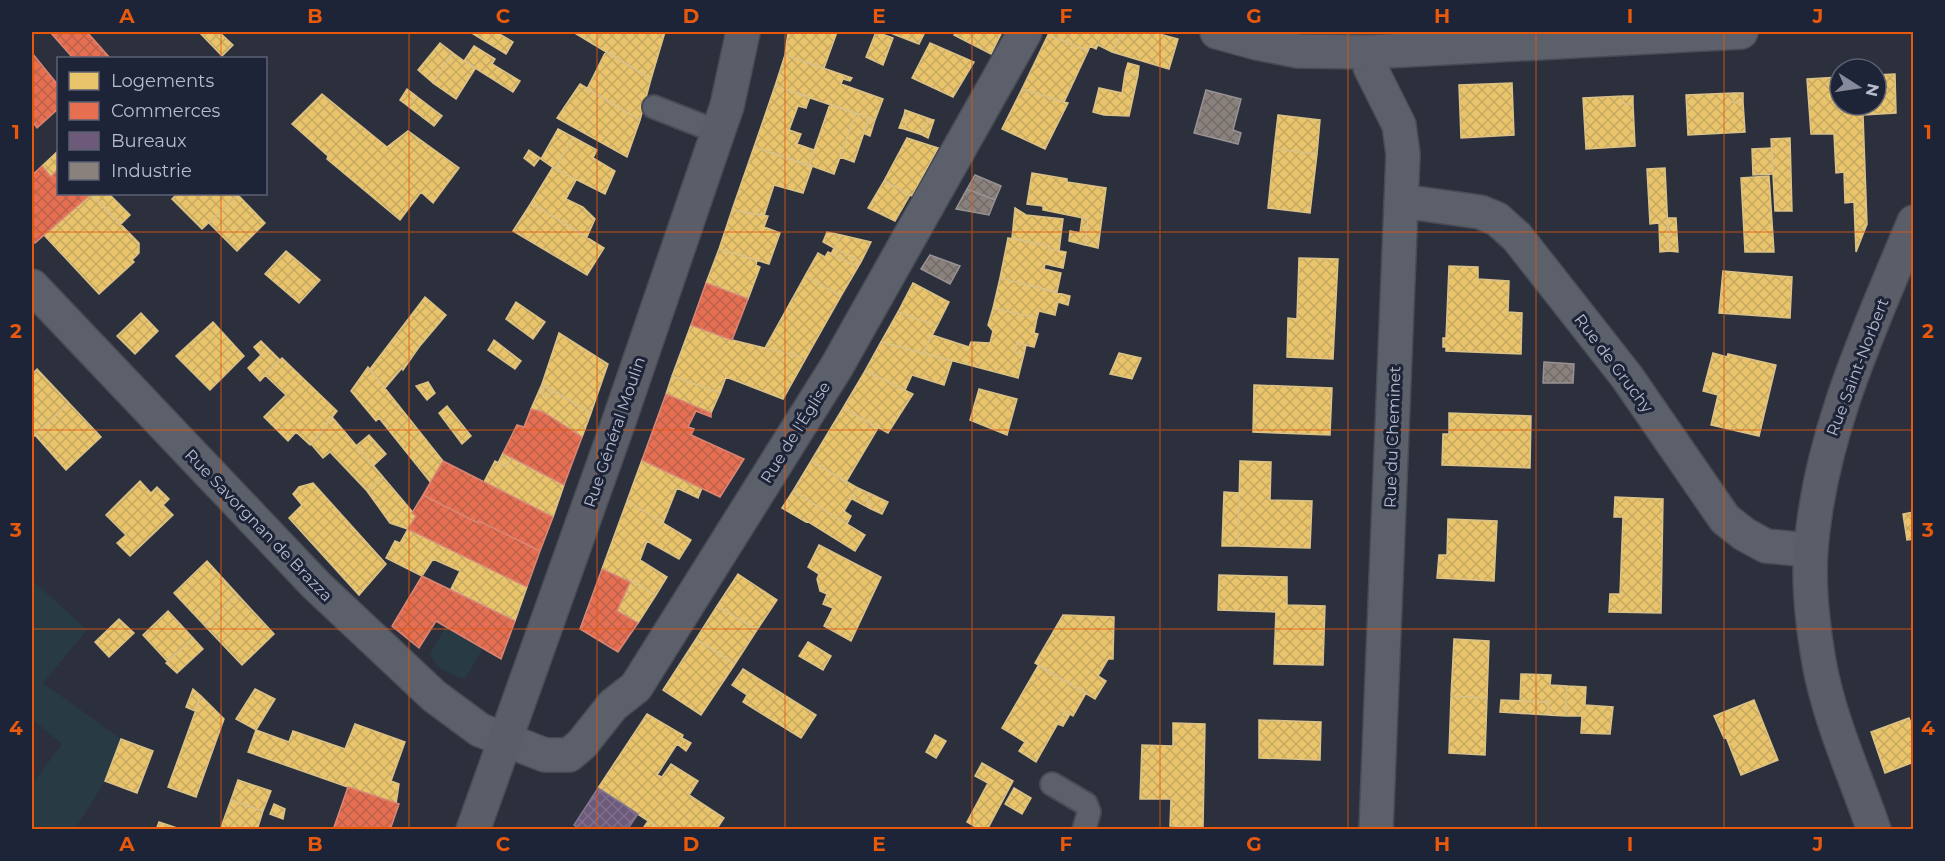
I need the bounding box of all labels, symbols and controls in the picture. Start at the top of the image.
text: A [118,4,135,28]
text: B [307,4,323,28]
text: C [496,4,511,28]
text: D [683,4,699,28]
text: E [872,4,886,28]
text: F [1060,4,1073,28]
text: G [1246,4,1262,28]
text: H [1434,4,1450,28]
text: I [1627,4,1633,28]
text: J [1812,4,1823,28]
legend [57,57,267,195]
north arrow [1828,57,1888,117]
text: Logements [111,70,214,92]
text: N [1862,82,1883,98]
text: Commerces [111,100,221,122]
text: 1 [12,120,20,144]
text: 1 [1924,120,1932,144]
text: Bureaux [111,130,187,152]
text: Industrie [111,160,192,182]
street label: Rue Saint-Norbert [1822,295,1893,439]
street label: Rue de Gruchy [1570,310,1657,417]
text: 2 [10,319,22,343]
text: 2 [1922,319,1934,343]
street label: Rue Général Moulin [580,354,649,510]
street label: Rue du Cheminet [1381,365,1404,508]
street label: Rue de l'Église [757,378,834,487]
street label: Rue Savorgnan de Brazza [181,445,336,605]
text: 3 [9,518,22,542]
text: 3 [1921,518,1934,542]
text: 4 [9,716,23,740]
text: 4 [1921,716,1935,740]
text: A [118,832,135,856]
text: B [307,832,323,856]
text: C [496,832,511,856]
text: D [683,832,699,856]
text: E [872,832,886,856]
text: F [1060,832,1073,856]
text: G [1246,832,1262,856]
text: H [1434,832,1450,856]
text: I [1627,832,1633,856]
text: J [1812,832,1823,856]

